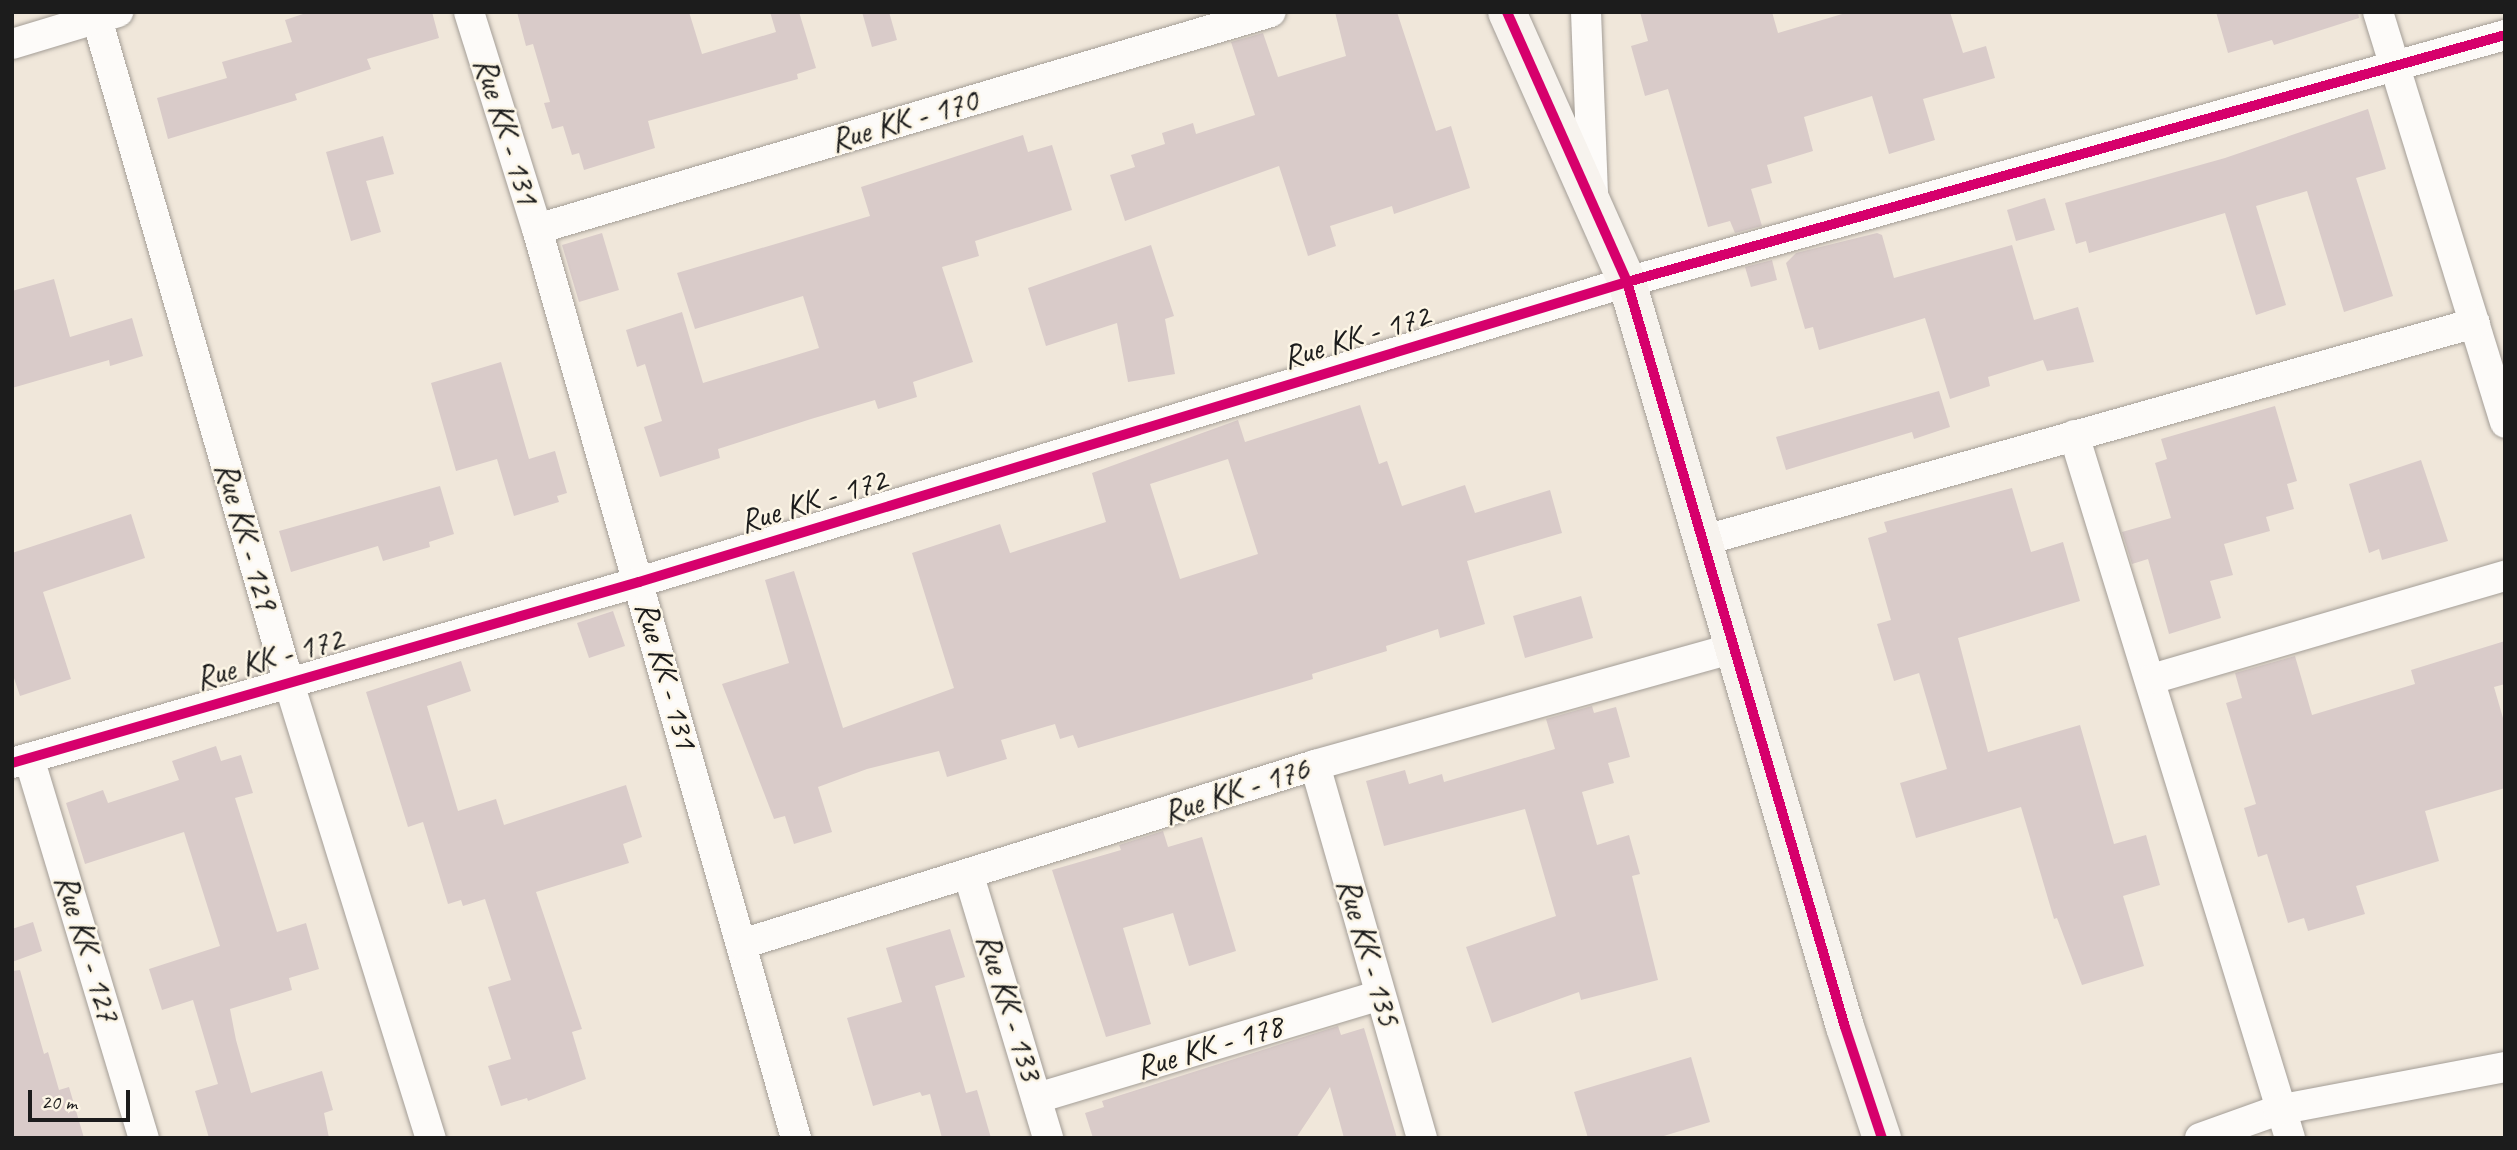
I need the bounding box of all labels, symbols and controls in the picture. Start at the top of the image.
street label: Rue KK - 131 [465,53,547,209]
street label: Rue KK - 170 [826,81,982,161]
street label: Rue KK - 172 [1278,296,1434,378]
street label: Rue KK - 129 [206,458,286,614]
street label: Rue KK - 172 [735,460,891,542]
street label: Rue KK - 131 [626,597,706,753]
street label: Rue KK - 172 [191,619,347,699]
street label: Rue KK - 176 [1158,749,1314,833]
street label: Rue KK - 127 [46,870,128,1026]
street label: Rue KK - 135 [1328,874,1408,1030]
street label: Rue KK - 133 [968,929,1050,1085]
street label: Rue KK - 178 [1131,1006,1287,1088]
scale bar [32,1076,133,1120]
text: 20 m [41,1089,77,1115]

